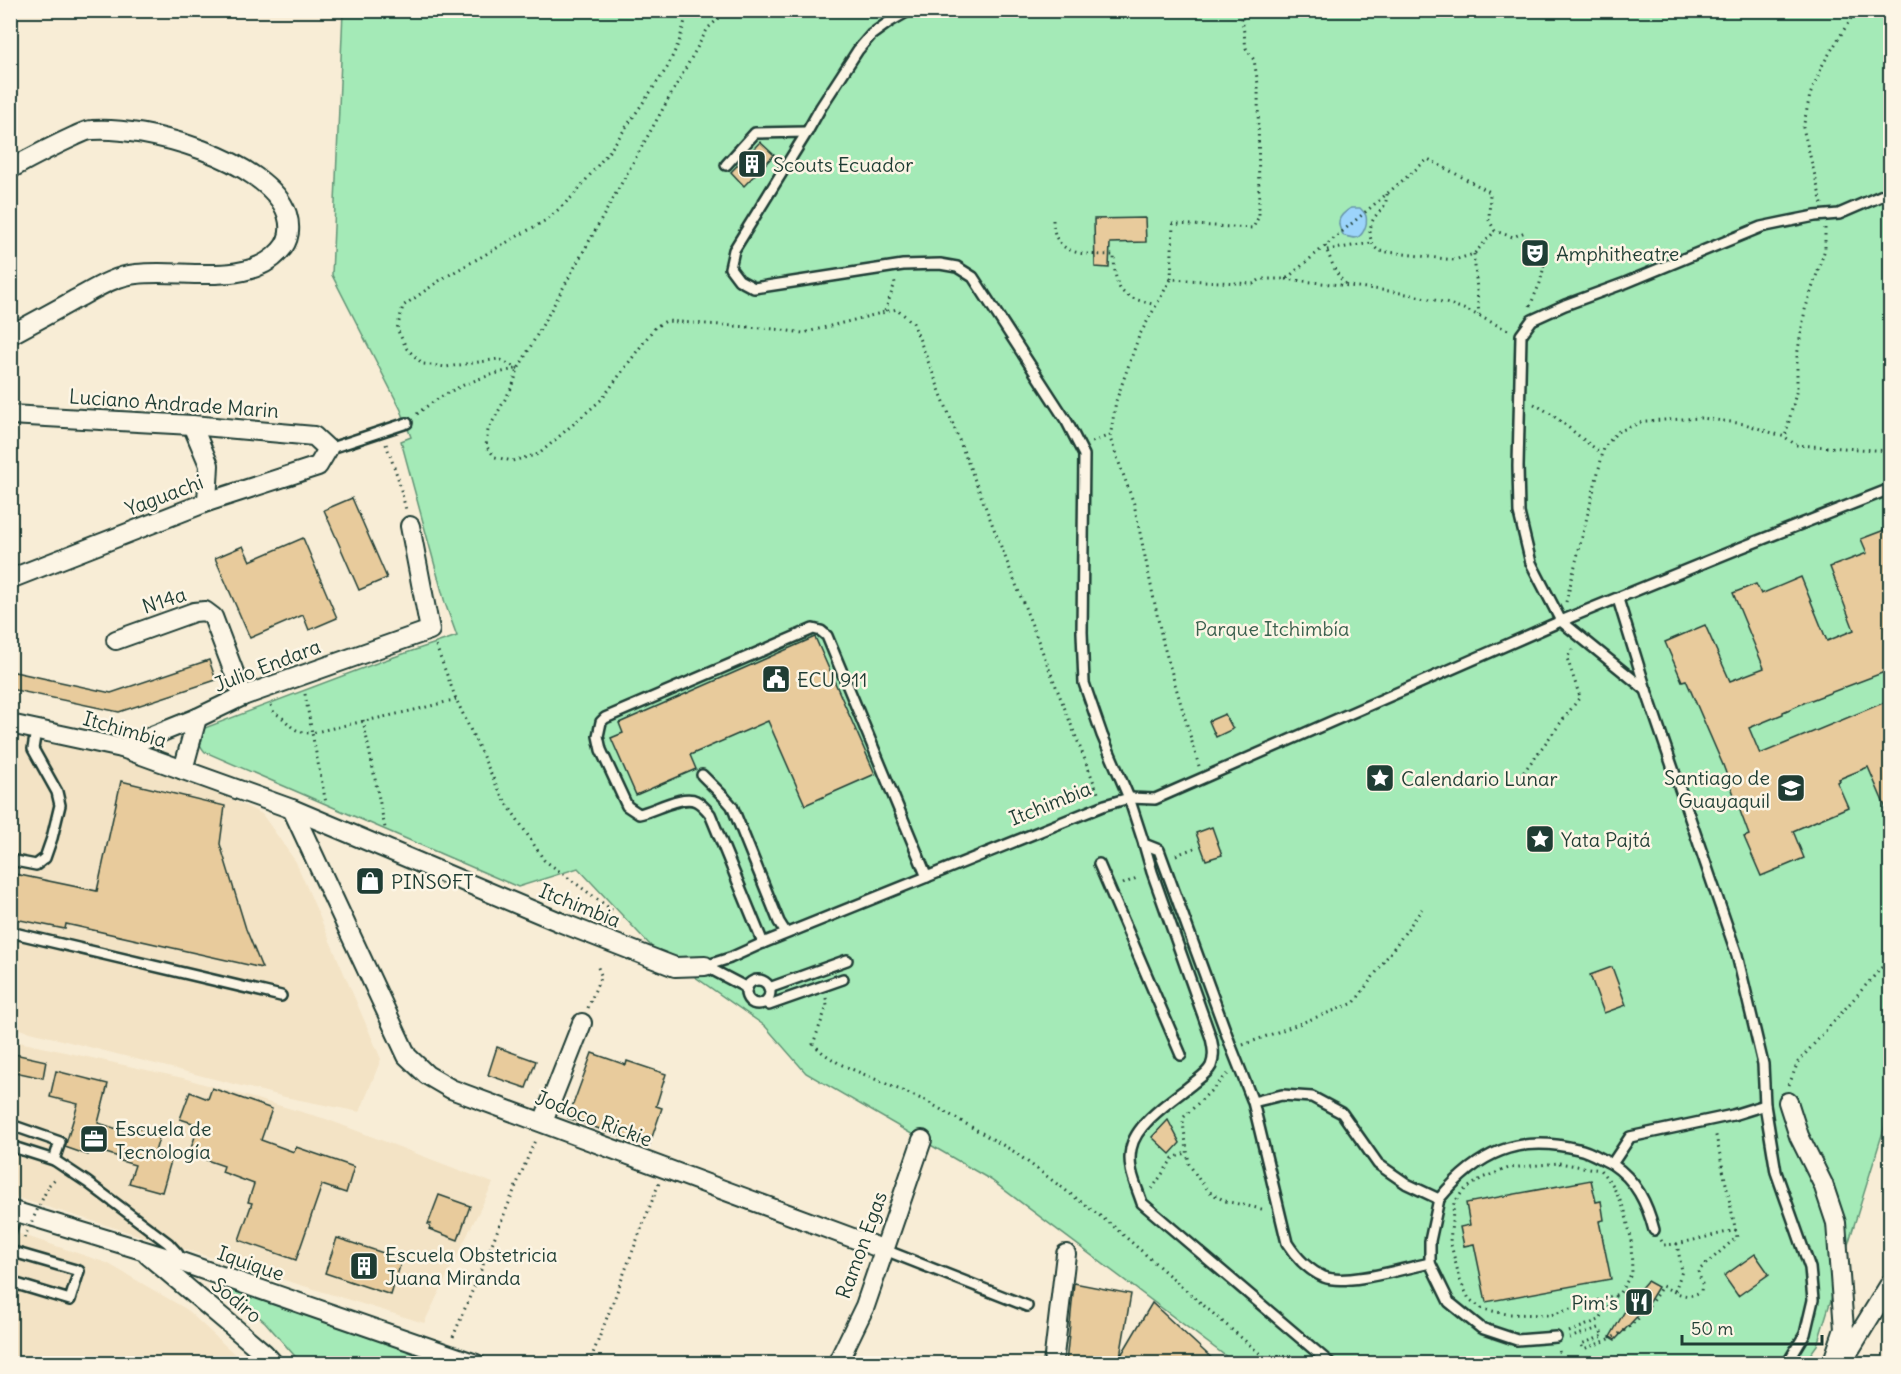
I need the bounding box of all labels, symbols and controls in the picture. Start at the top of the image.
building icon: Scouts Ecuador [736,148,768,180]
place label: Scouts Ecuador [773,152,913,177]
theatre icon: Amphitheatre [1519,237,1551,269]
place label: Amphitheatre [1556,241,1679,266]
street label: Luciano Andrade Marin [68,383,280,423]
street label: Yaguachi [122,469,206,521]
street label: N14a [139,581,189,619]
park label: Parque Itchimbía [1195,616,1349,641]
street label: Julio Endara [210,633,324,697]
public building icon: ECU 911 [760,663,792,695]
place label: ECU 911 [797,667,867,692]
street label: Itchimbia [80,705,170,753]
place icon: Calendario Lunar [1364,762,1396,794]
place label: Santiago de Guayaquil [1664,765,1770,813]
place label: Calendario Lunar [1401,766,1558,791]
school or university icon: Santiago de Guayaquil [1775,772,1807,804]
street label: Itchimbia [1006,775,1094,831]
place icon: Yata Pajtá [1524,823,1556,855]
place label: Yata Pajtá [1561,827,1651,852]
shop icon: PINSOFT [354,865,386,897]
place label: PINSOFT [391,869,474,894]
street label: Itchimbia [536,877,624,933]
street label: Jodoco Rickie [532,1084,656,1152]
place label: Escuela de Tecnología [115,1116,212,1164]
office icon: Escuela de Tecnología [78,1123,110,1155]
street label: Ramon Egas [830,1188,892,1302]
street label: Iquique [214,1240,288,1286]
place label: Escuela Obstetricia Juana Miranda [385,1242,557,1290]
building icon: Escuela Obstetricia Juana Miranda [348,1250,380,1282]
street label: Sodiro [207,1272,267,1328]
restaurant icon: Pim's [1623,1286,1655,1318]
place label: Pim's [1571,1290,1618,1315]
scale bar [1682,1308,1822,1346]
text: 50 m [1691,1317,1733,1340]

